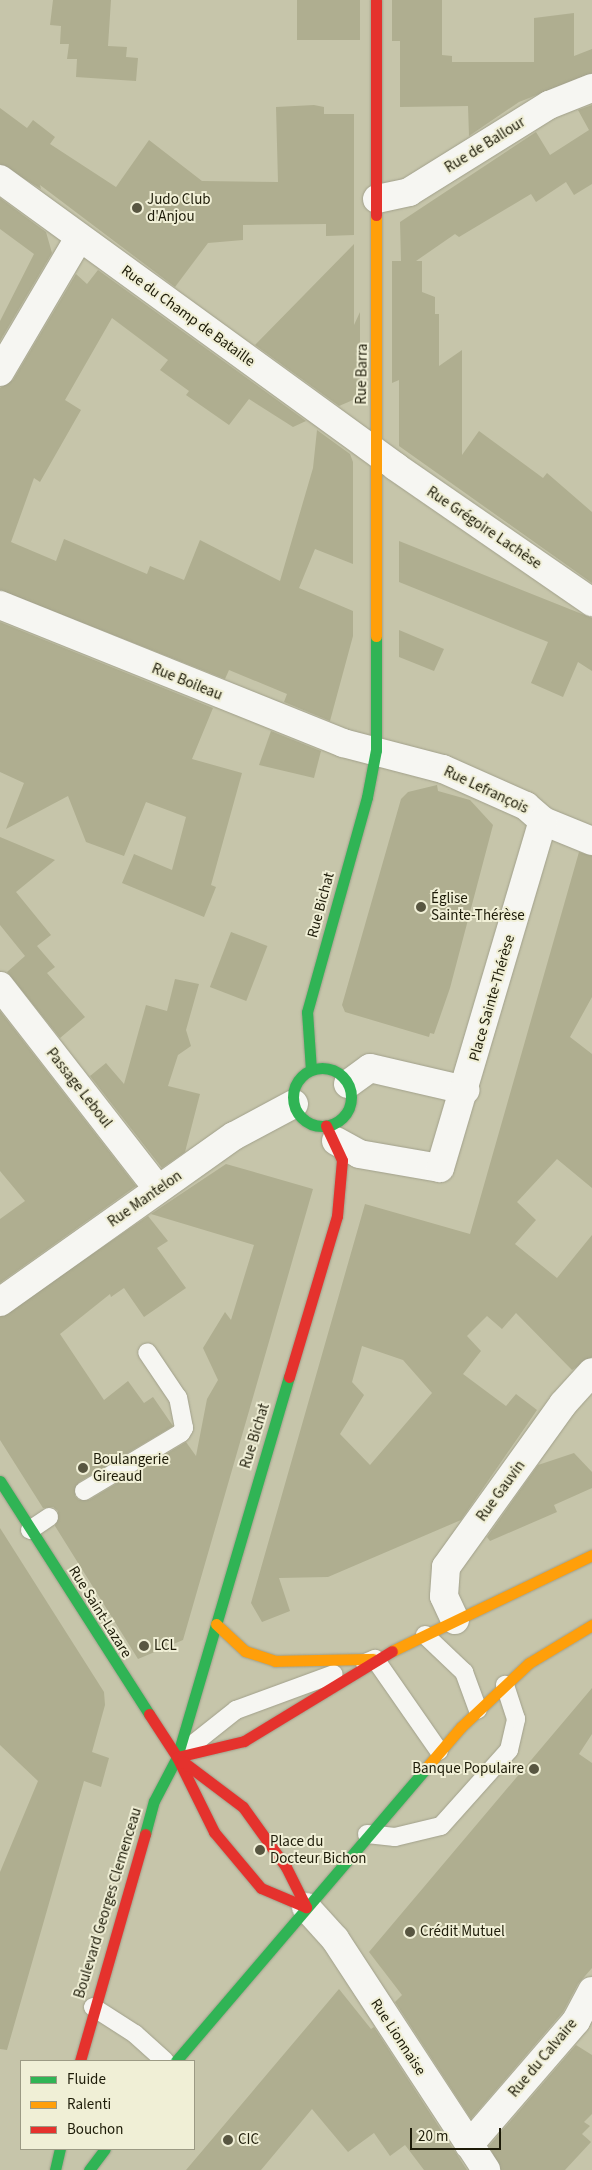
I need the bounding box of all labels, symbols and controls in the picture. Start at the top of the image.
street label: Rue de Ballour [441,113,529,177]
place label: Judo Club d'Anjou [147,190,211,225]
marker: Judo Club d'Anjou [131,202,143,214]
street label: Rue du Champ de Bataille [118,261,258,371]
street label: Rue Barra [352,343,372,405]
street label: Rue Grégoire Lachèse [423,483,545,573]
street label: Rue Boileau [149,660,225,704]
street label: Rue Lefrançois [441,763,531,817]
street label: Rue Bichat [304,870,338,940]
place label: Église Sainte-Thérèse [431,889,525,924]
marker: Église Sainte-Thérèse [415,901,427,913]
street label: Place Sainte-Thérèse [465,933,519,1063]
street label: Passage Leboul [42,1045,116,1131]
street label: Rue Mantelon [105,1167,185,1231]
street label: Rue Bichat [237,1401,273,1471]
place label: Boulangerie Gireaud [93,1450,169,1485]
street label: Rue Gauvin [473,1457,529,1525]
marker: Boulangerie Gireaud [77,1462,89,1474]
street label: Rue Saint-Lazare [65,1563,135,1661]
place label: LCL [154,1637,177,1655]
marker: LCL [138,1640,150,1652]
place label: Banque Populaire [412,1760,524,1778]
marker: Banque Populaire [528,1763,540,1775]
street label: Boulevard Georges Clemenceau [70,1805,146,2001]
place label: Place du Docteur Bichon [270,1832,367,1867]
marker: Place du Docteur Bichon [254,1844,266,1856]
place label: Crédit Mutuel [420,1923,505,1941]
marker: Crédit Mutuel [404,1926,416,1938]
street label: Rue Lionnaise [367,1995,429,2079]
street label: Rue du Calvaire [505,2015,581,2101]
legend [20,2060,195,2150]
text: Fluide [67,2069,106,2090]
text: Ralenti [67,2094,111,2115]
scale bar [412,2118,503,2150]
text: Bouchon [67,2119,123,2140]
text: 20 m [418,2126,448,2147]
place label: CIC [238,2131,259,2149]
marker: CIC [222,2134,234,2146]

